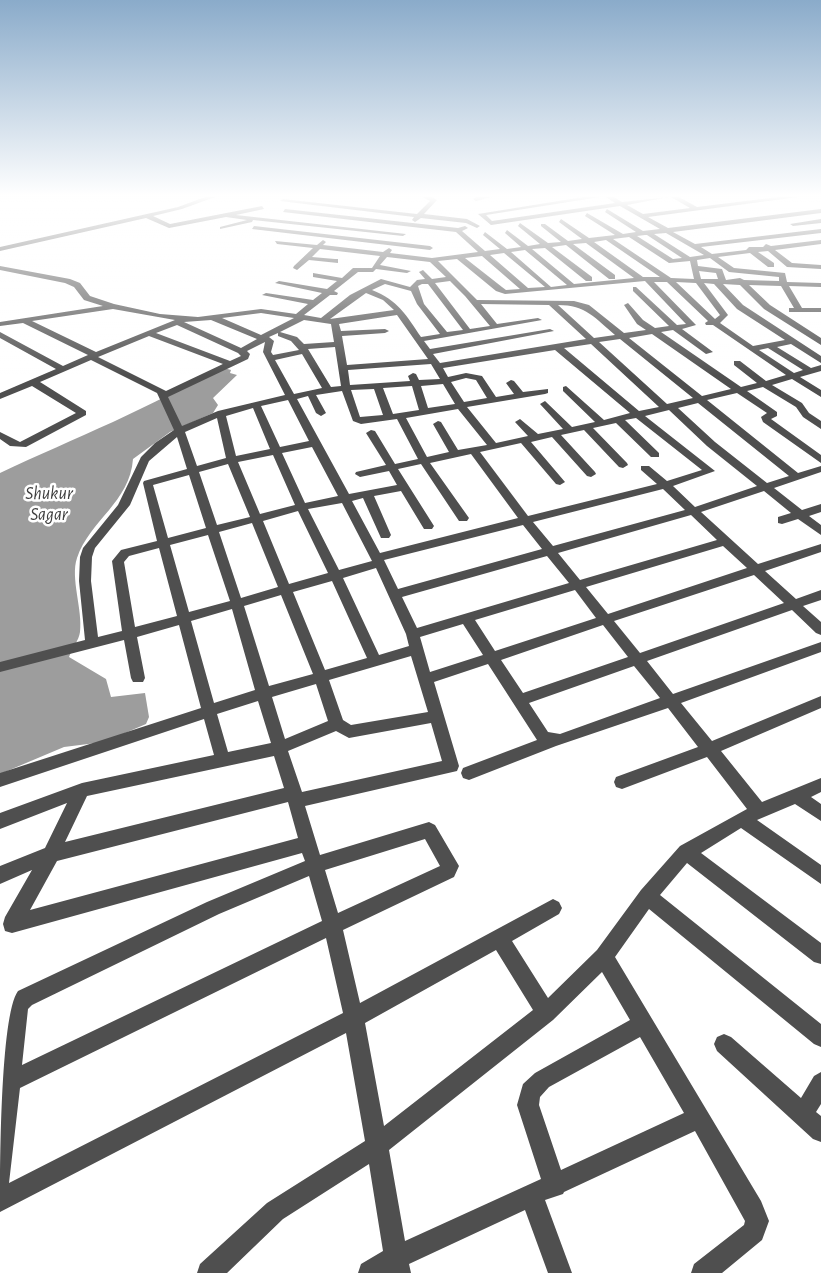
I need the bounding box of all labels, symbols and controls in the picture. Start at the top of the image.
water label: Shukur Sagar [25,483,73,526]

